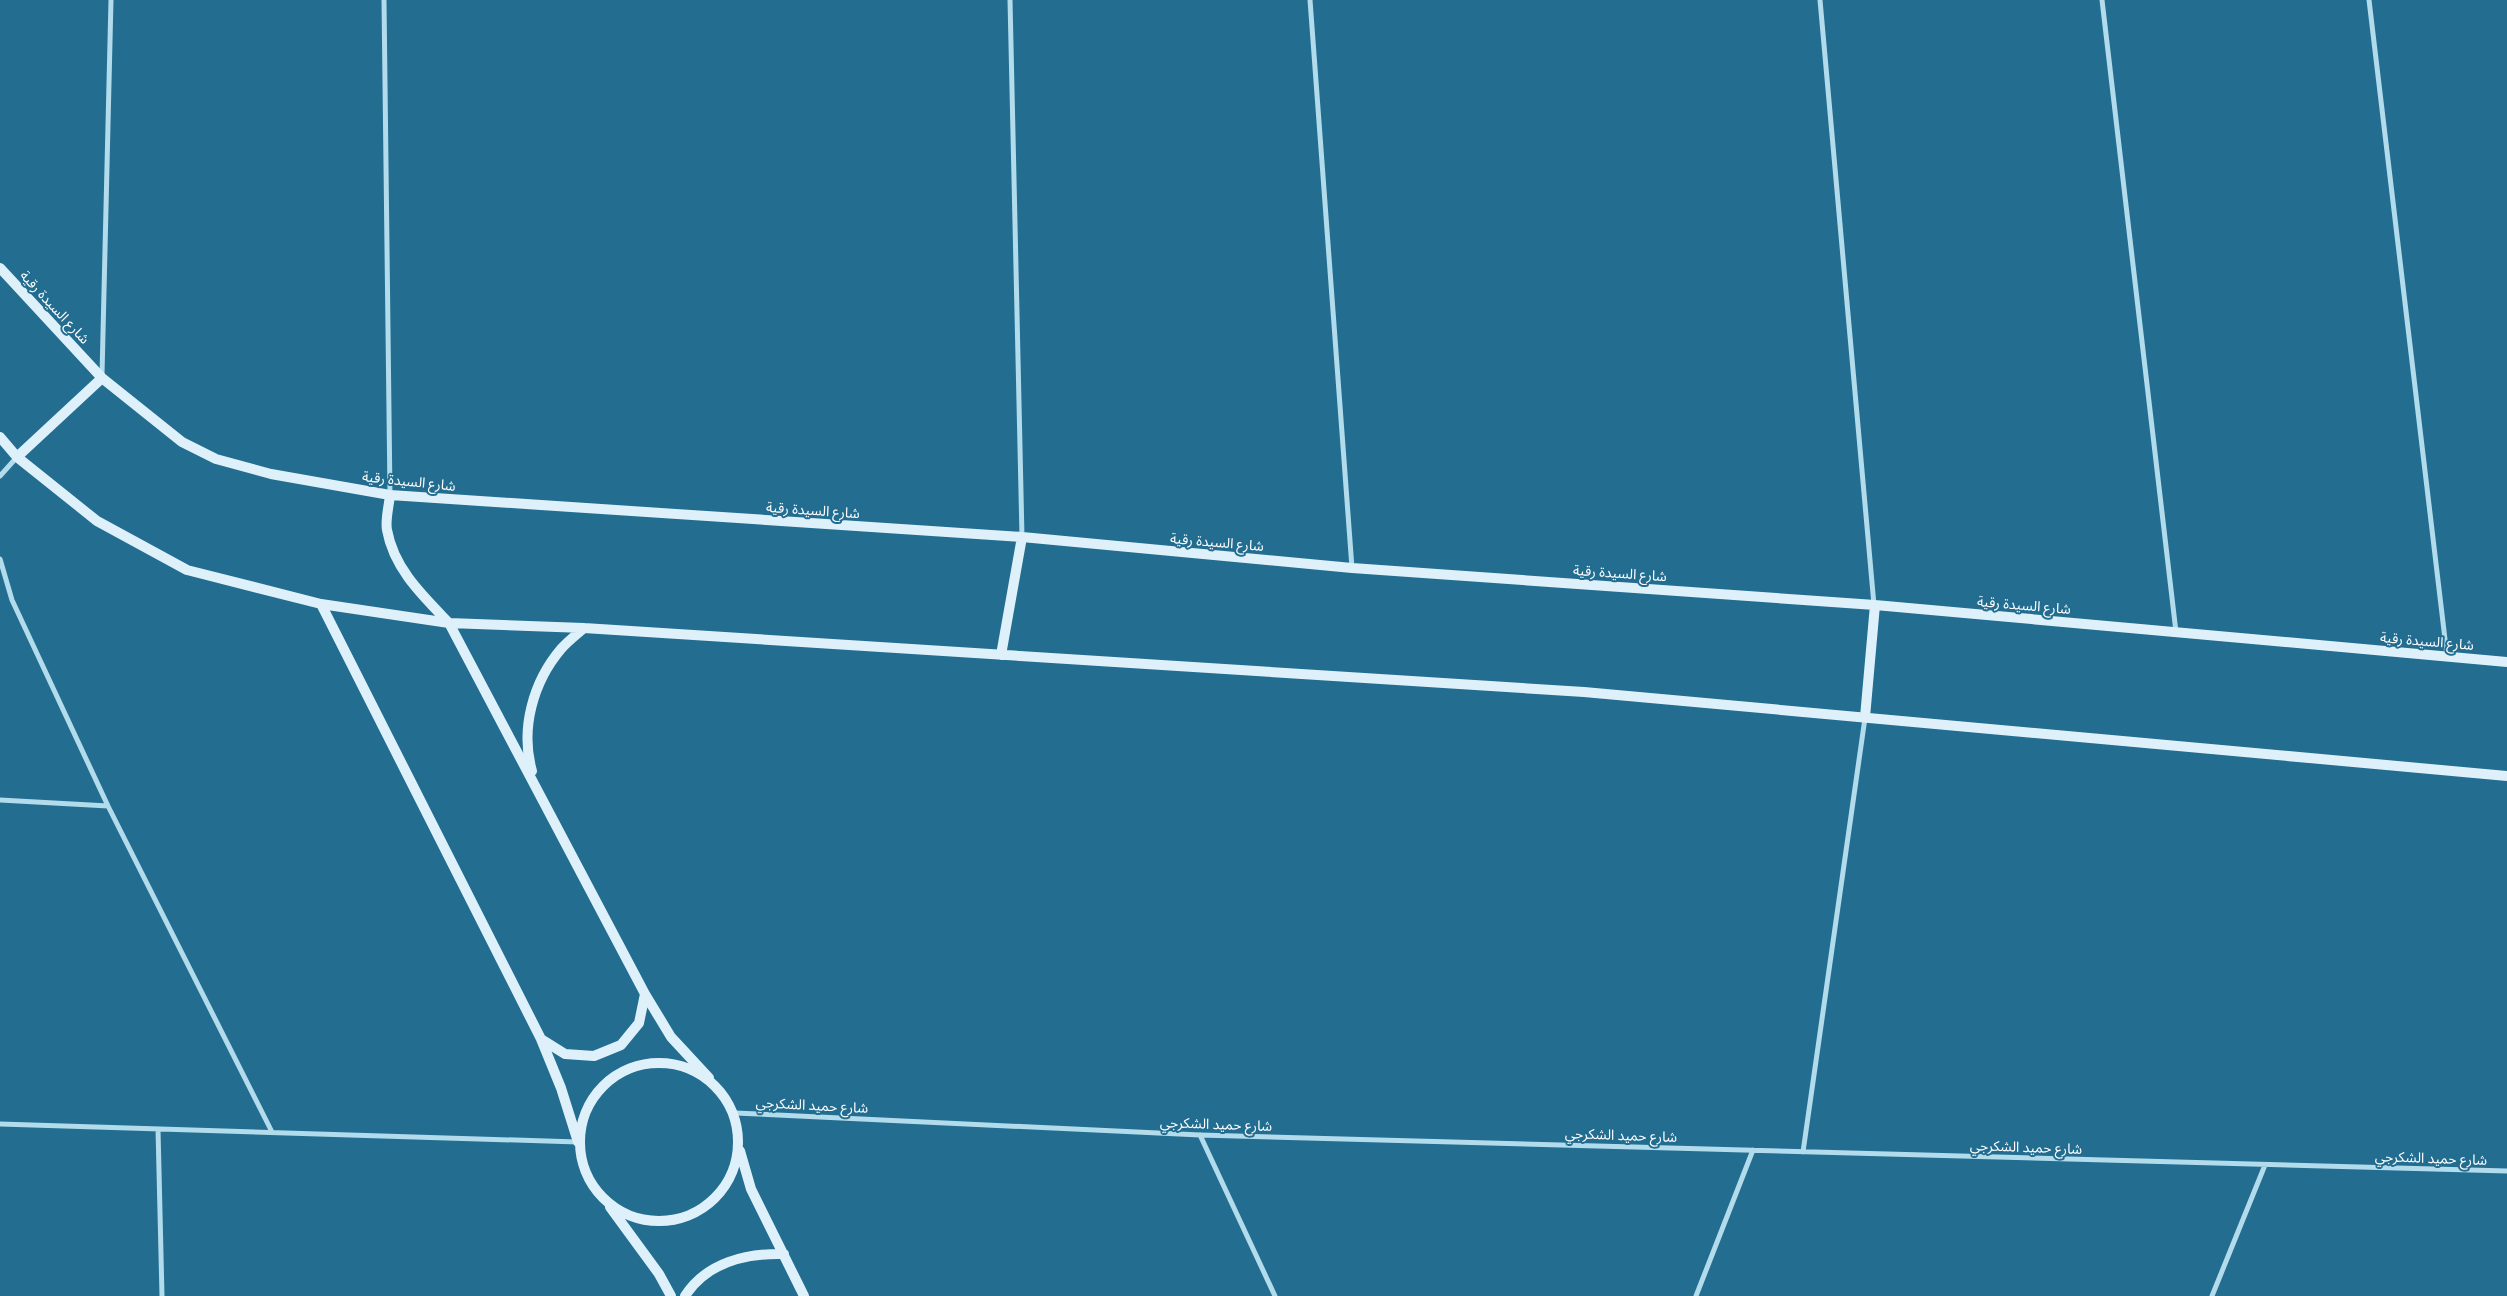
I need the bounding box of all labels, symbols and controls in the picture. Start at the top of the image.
street label: شارع السيدة رقية [15,268,92,349]
street label: شارع السيدة رقية [361,469,457,497]
street label: شارع السيدة رقية [765,500,860,524]
street label: شارع السيدة رقية [1169,531,1264,557]
street label: شارع السيدة رقية [1572,563,1667,587]
street label: شارع السيدة رقية [1976,594,2071,620]
street label: شارع السيدة رقية [2379,630,2474,656]
street label: شارع حميد الشكرجي [755,1095,869,1119]
street label: شارع حميد الشكرجي [1159,1115,1272,1137]
street label: شارع حميد الشكرجي [1564,1126,1677,1148]
street label: شارع حميد الشكرجي [1969,1138,2082,1160]
street label: شارع حميد الشكرجي [2374,1149,2487,1171]

